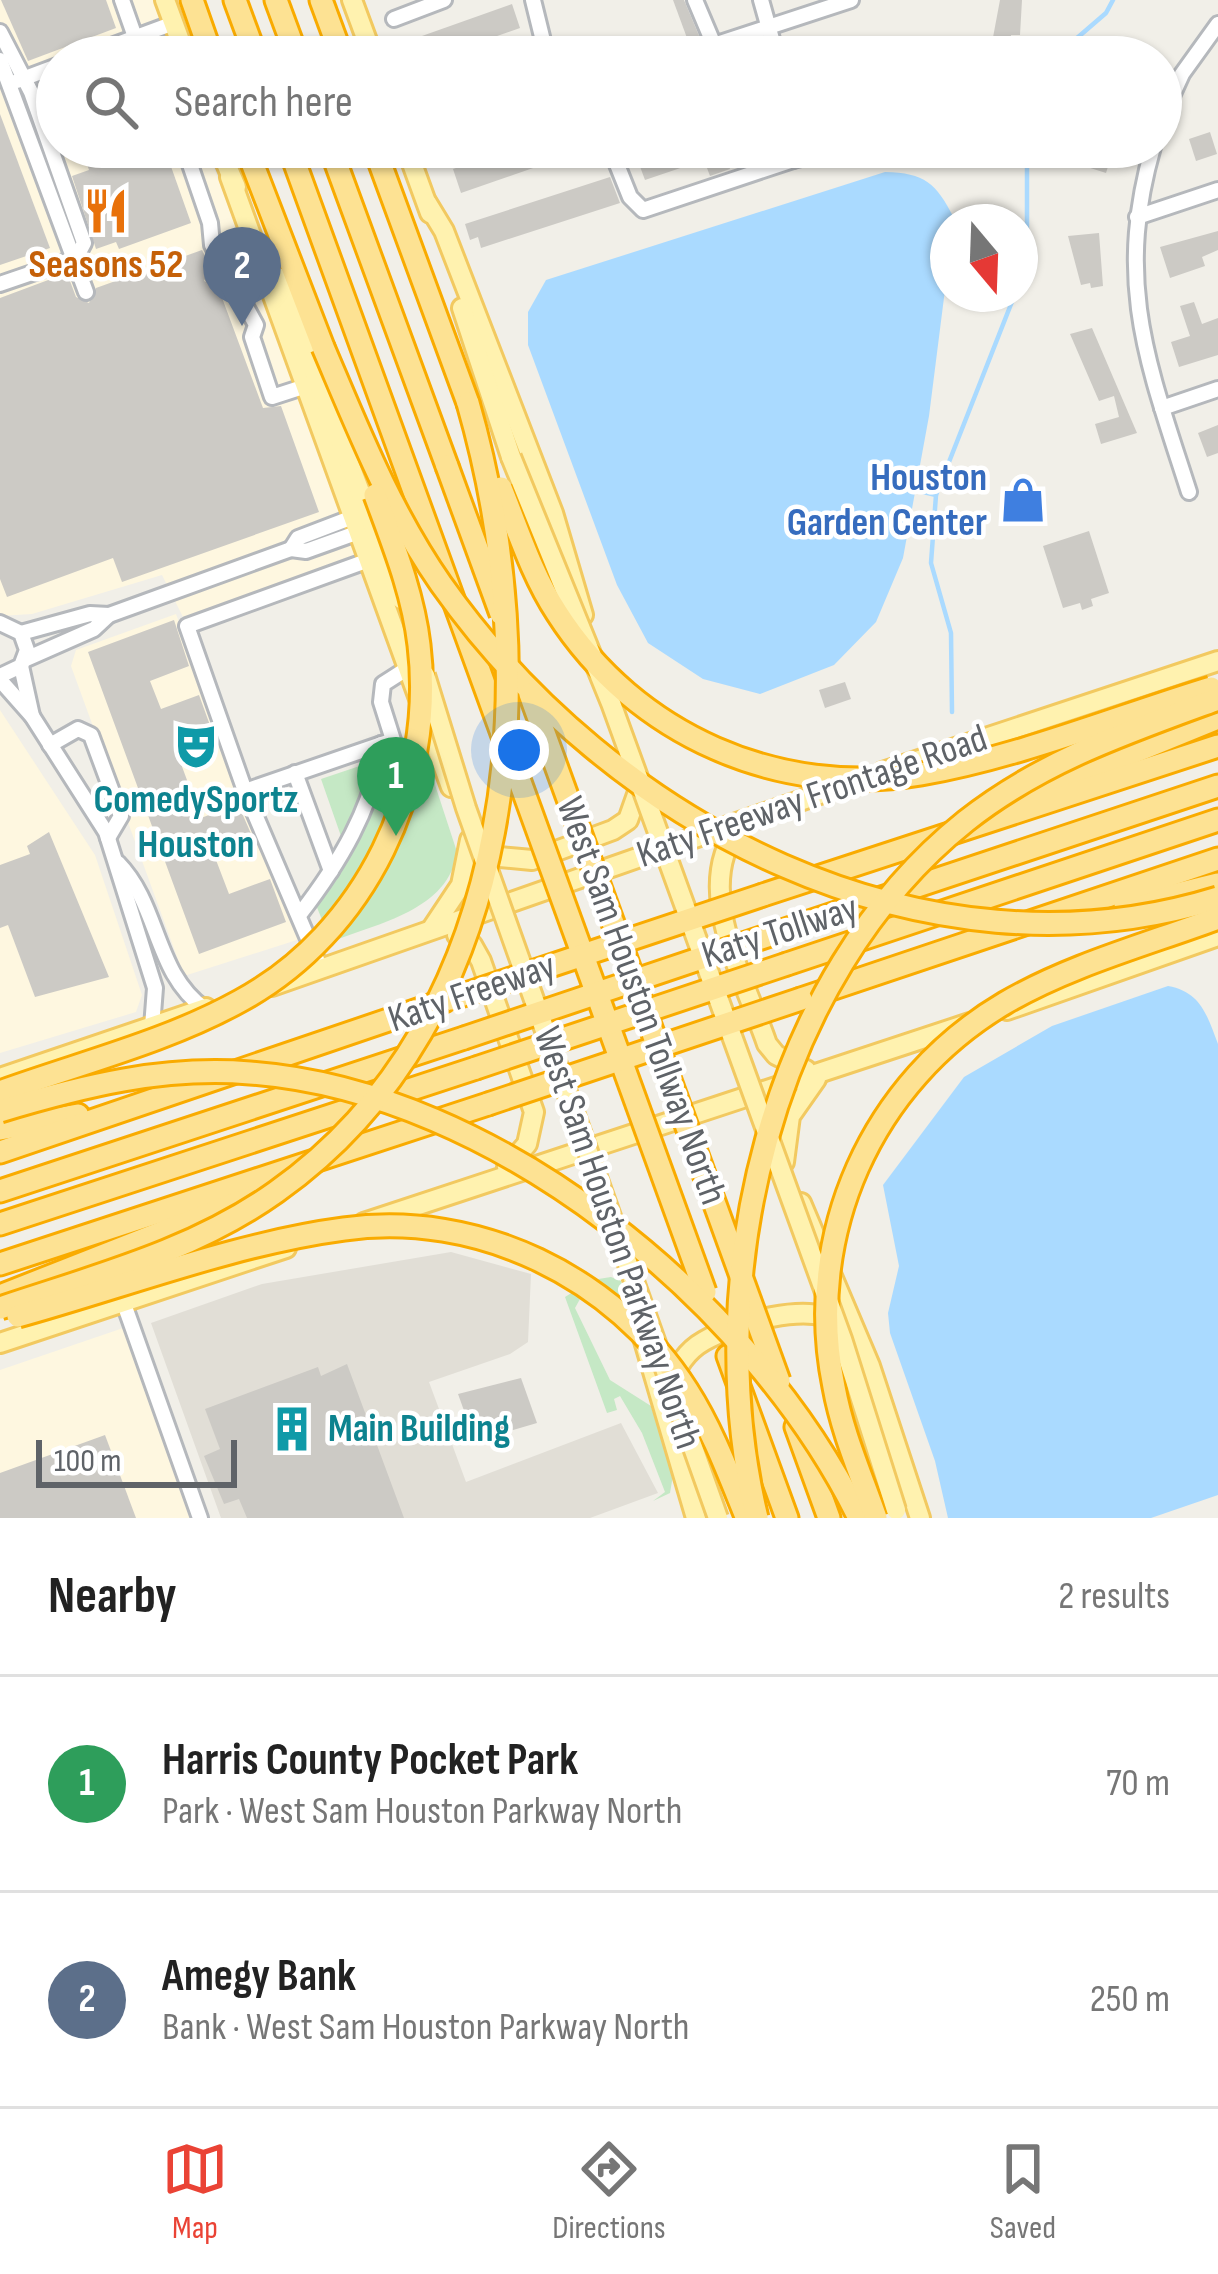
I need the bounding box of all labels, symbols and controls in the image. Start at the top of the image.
search box [36,36,1182,168]
icon: search [78,69,144,135]
text: Search here [174,75,353,130]
restaurant icon: Seasons 52 [81,186,131,236]
north arrow [930,204,1038,312]
pin: 2 [203,227,281,326]
place label: Seasons 52 [29,242,183,289]
place label: Houston Garden Center [787,455,987,547]
shop icon: Houston Garden Center [998,475,1048,525]
street label: Katy Freeway Frontage Road [631,715,993,879]
your location [489,720,549,780]
theatre icon: ComedySportz Houston [171,721,221,771]
pin: 1 [357,737,435,836]
place label: ComedySportz Houston [94,777,298,869]
street label: West Sam Houston Tollway North [545,791,737,1211]
street label: Katy Tollway [696,885,864,979]
street label: Katy Freeway [382,943,562,1043]
street label: West Sam Houston Parkway North [523,1021,711,1455]
building icon: Main Building [267,1404,317,1454]
place label: Main Building [328,1406,510,1453]
scale bar [36,1434,237,1487]
text: 100 m [54,1441,121,1481]
text: Nearby [48,1566,177,1627]
text: 2 results [1058,1573,1170,1620]
text: Harris County Pocket Park [162,1733,578,1788]
text: 1 [79,1760,95,1807]
text: 70 m [1106,1760,1170,1807]
text: Park · West Sam Houston Parkway North [162,1788,682,1835]
text: Amegy Bank [162,1949,356,2004]
text: 2 [78,1976,96,2023]
text: 250 m [1090,1976,1170,2023]
text: Bank · West Sam Houston Parkway North [162,2004,689,2051]
tab: Map [162,2136,228,2248]
tab: Directions [552,2136,666,2248]
tab: Saved [990,2136,1056,2248]

